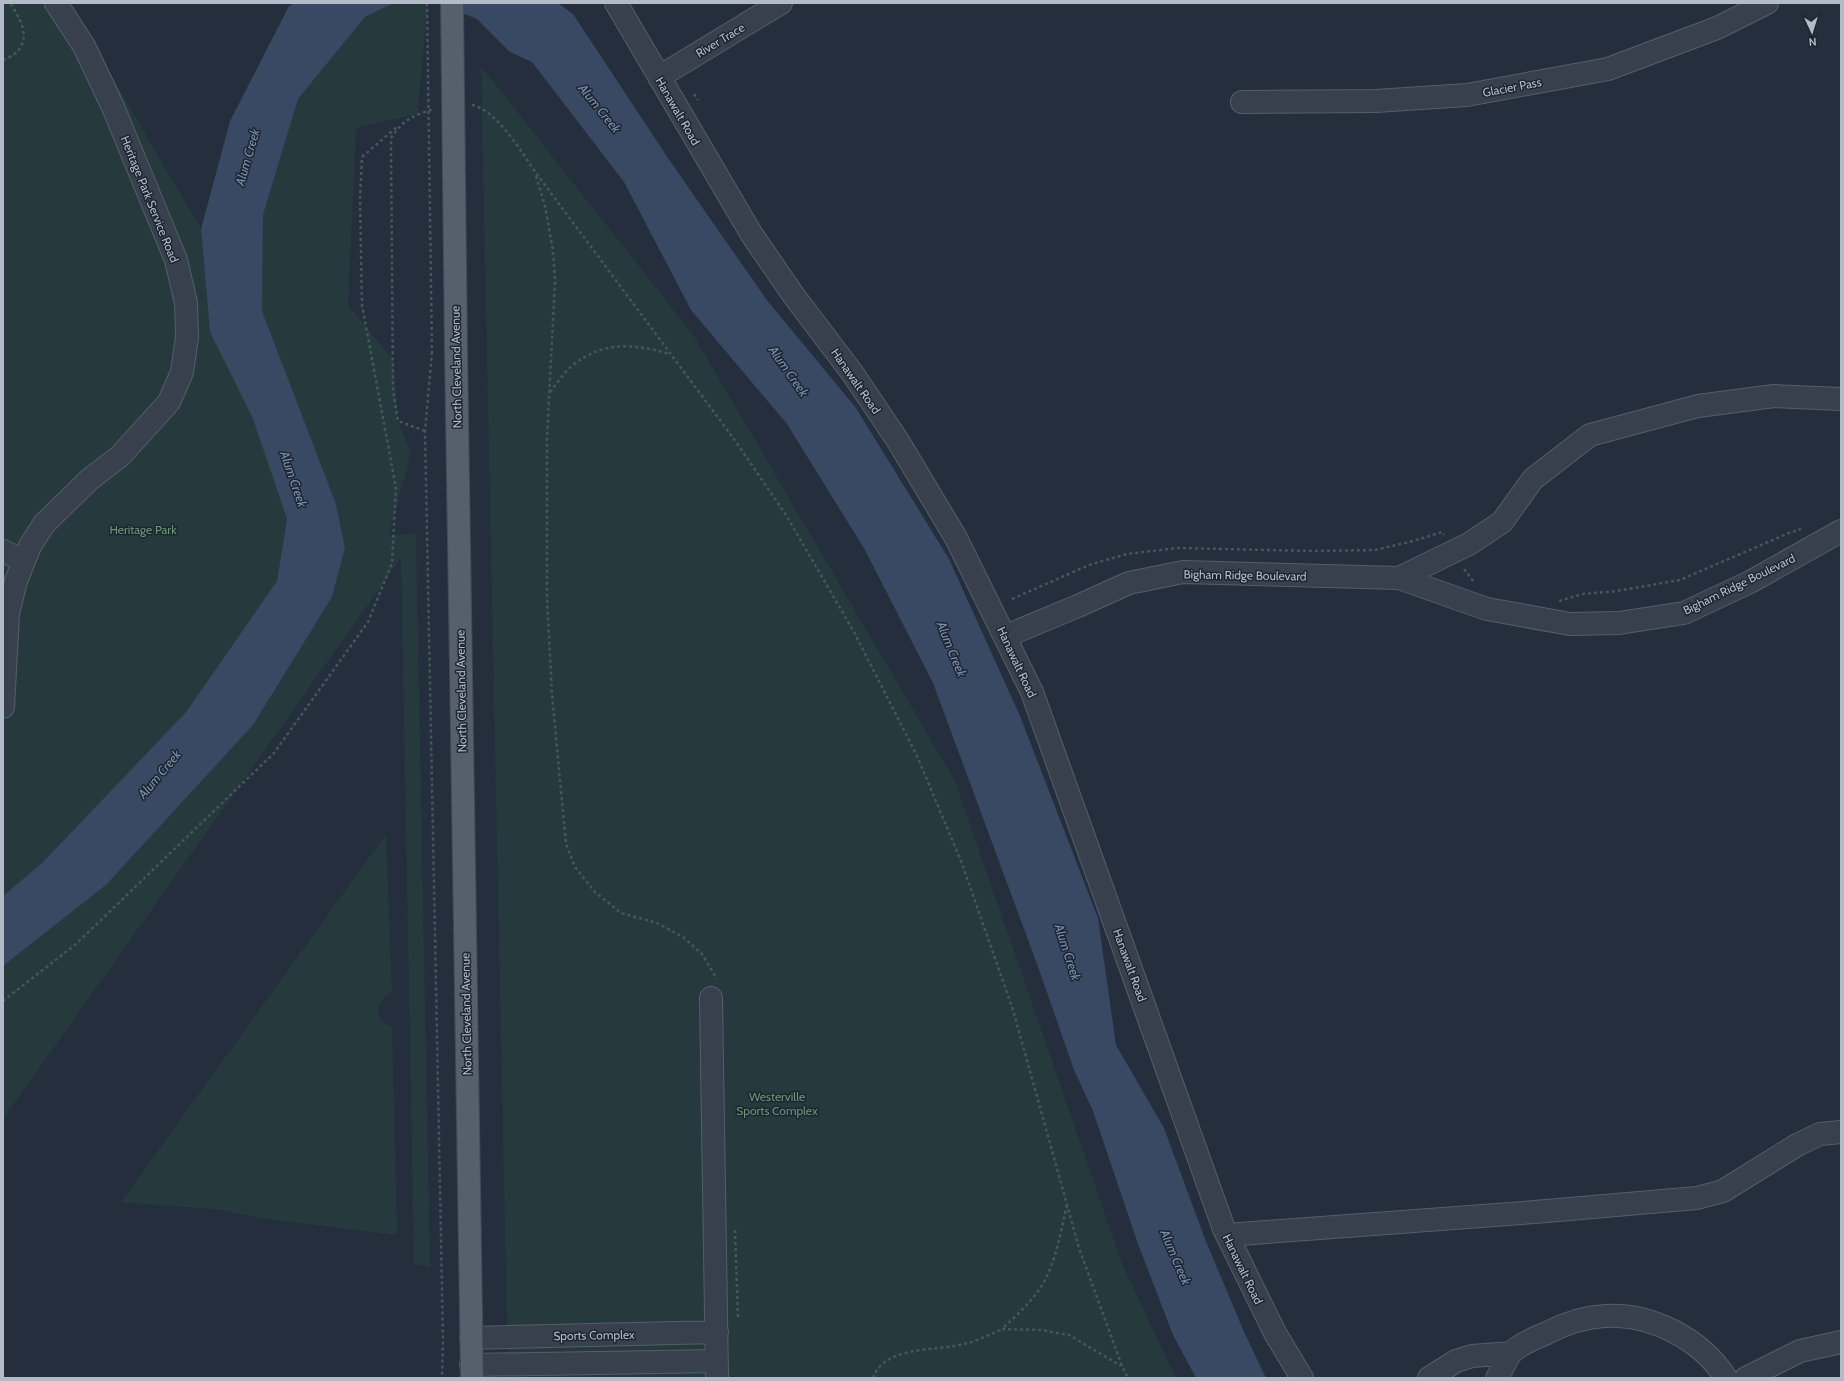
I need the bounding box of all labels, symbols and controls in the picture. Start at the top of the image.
north arrow [1792,12,1832,52]
street label: River Trace [693,20,747,60]
text: N [1808,35,1817,49]
street label: Hanawalt Road [652,74,704,148]
street label: Glacier Pass [1481,74,1543,100]
water label: Alum Creek [575,79,625,136]
water label: Alum Creek [231,126,263,188]
street label: Heritage Park Service Road [118,133,182,265]
street label: North Cleveland Avenue [447,305,465,429]
water label: Alum Creek [765,342,813,400]
street label: Hanawalt Road [828,345,884,417]
water label: Alum Creek [277,448,311,510]
park label: Heritage Park [109,522,177,537]
street label: Bigham Ridge Boulevard [1680,550,1798,618]
street label: Bigham Ridge Boulevard [1183,566,1307,584]
water label: Alum Creek [933,618,971,679]
street label: Hanawalt Road [994,624,1040,700]
street label: North Cleveland Avenue [452,629,470,753]
water label: Alum Creek [133,746,184,802]
water label: Alum Creek [1051,921,1085,983]
street label: Hanawalt Road [1110,927,1150,1003]
street label: North Cleveland Avenue [457,952,475,1076]
park label: Westerville Sports Complex [736,1089,818,1118]
water label: Alum Creek [1157,1226,1195,1287]
street label: Hanawalt Road [1220,1231,1266,1307]
street label: Sports Complex [553,1327,635,1343]

